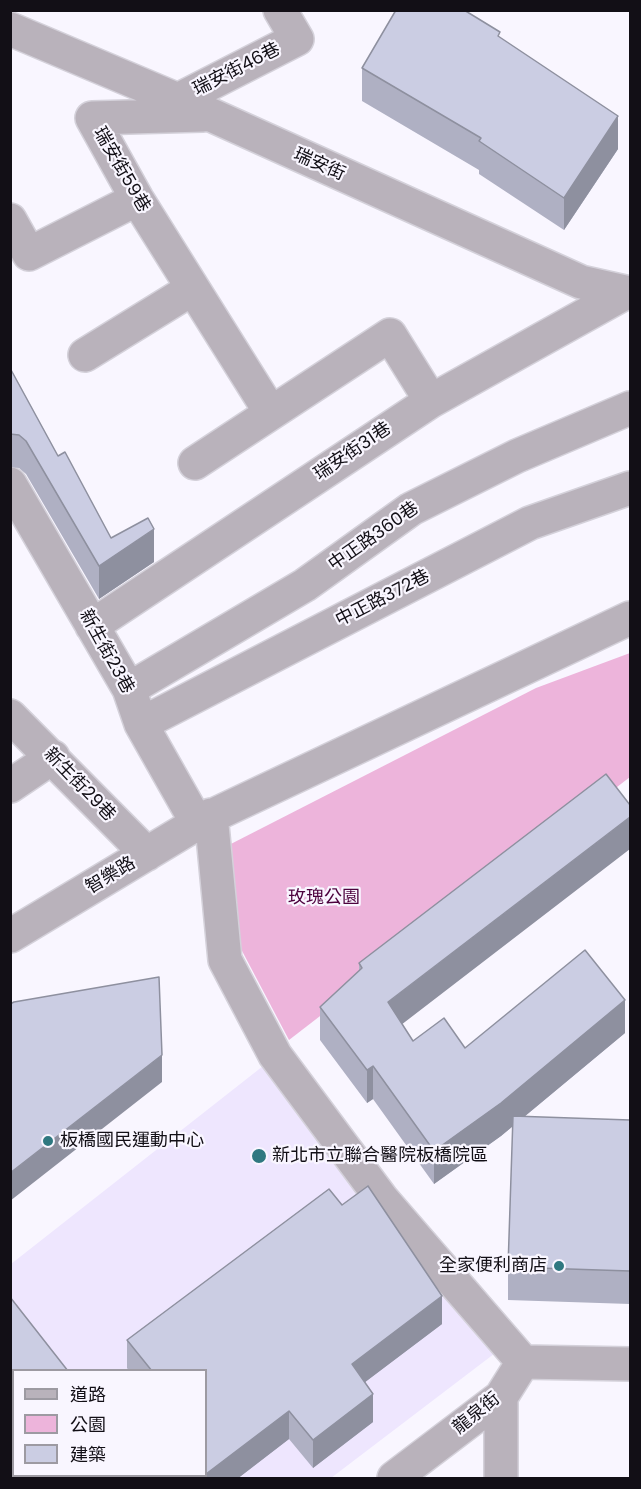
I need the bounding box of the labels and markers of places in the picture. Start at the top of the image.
place label: 板橋國民運動中心 [60,1130,204,1152]
marker: 板橋國民運動中心 [41,1134,55,1148]
place label: 新北市立聯合醫院板橋院區 [272,1145,488,1167]
marker: 新北市立聯合醫院板橋院區 [250,1147,268,1165]
place label: 全家便利商店 [439,1255,547,1277]
marker: 全家便利商店 [552,1259,566,1273]

